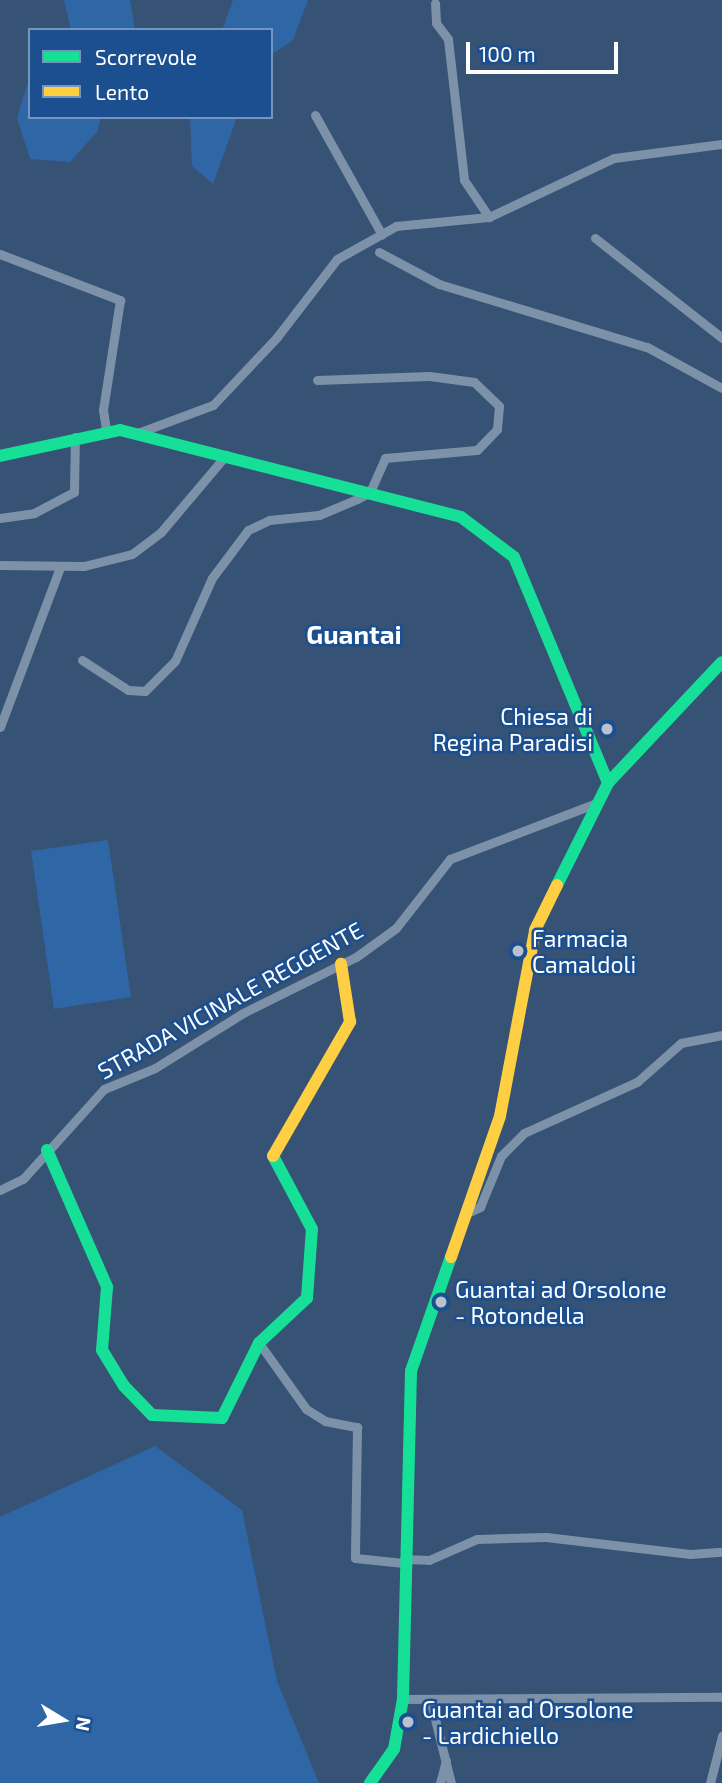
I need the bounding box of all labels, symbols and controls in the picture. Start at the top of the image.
legend [28,28,273,119]
scale bar [470,28,622,72]
text: 100 m [479,41,536,66]
text: Scorrevole [95,44,197,69]
text: Lento [95,79,149,104]
district label: Guantai [306,618,402,650]
place label: Chiesa di Regina Paradisi [433,702,593,756]
marker: Chiesa di Regina Paradisi [599,721,615,737]
street label: STRADA VICINALE REGGENTE [92,915,368,1085]
place label: Farmacia Camaldoli [532,924,636,978]
marker: Farmacia Camaldoli [510,943,526,959]
place label: Guantai ad Orsolone - Rotondella [455,1275,667,1329]
marker: Guantai ad Orsolone - Rotondella [433,1294,449,1310]
north arrow [28,1685,98,1755]
place label: Guantai ad Orsolone - Lardichiello [422,1695,634,1749]
marker: Guantai ad Orsolone - Lardichiello [400,1714,416,1730]
text: N [72,1715,97,1733]

